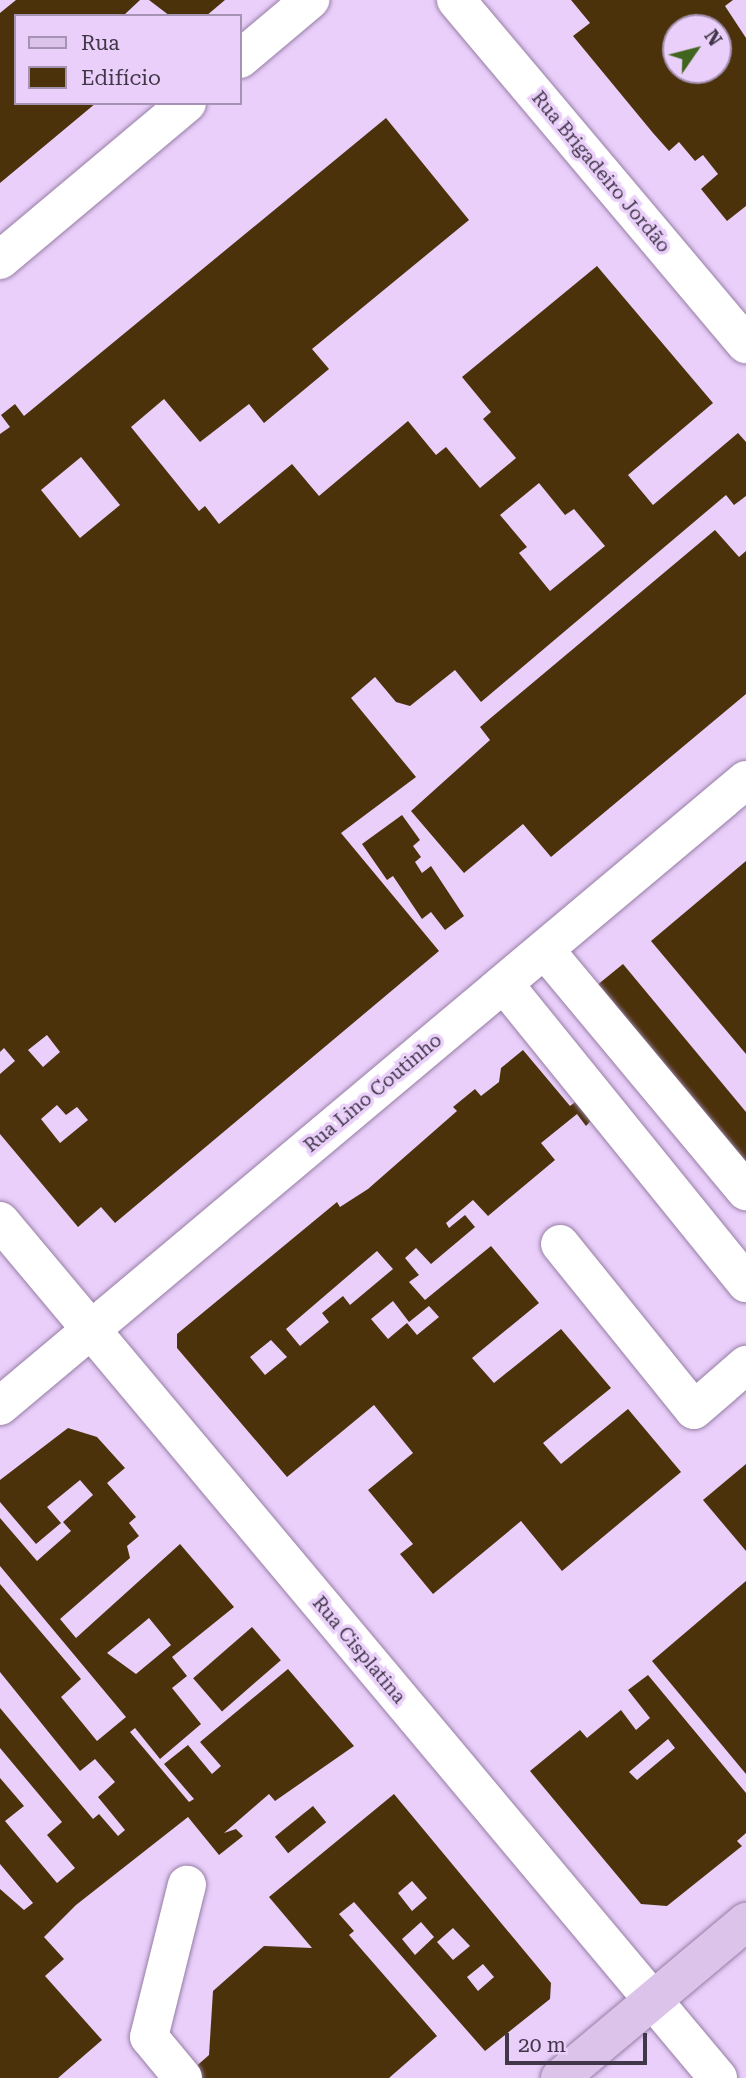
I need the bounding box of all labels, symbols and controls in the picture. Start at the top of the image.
legend [14,14,242,105]
north arrow [662,14,732,84]
text: N [699,25,727,50]
text: Rua [81,31,120,55]
text: Edifício [81,66,161,90]
street label: Rua Brigadeiro Jordão [527,87,675,257]
street label: Rua Lino Coutinho [300,1029,446,1157]
street label: Rua Cisplatina [308,1592,410,1708]
scale bar [508,2018,650,2062]
text: 20 m [518,2033,566,2057]

